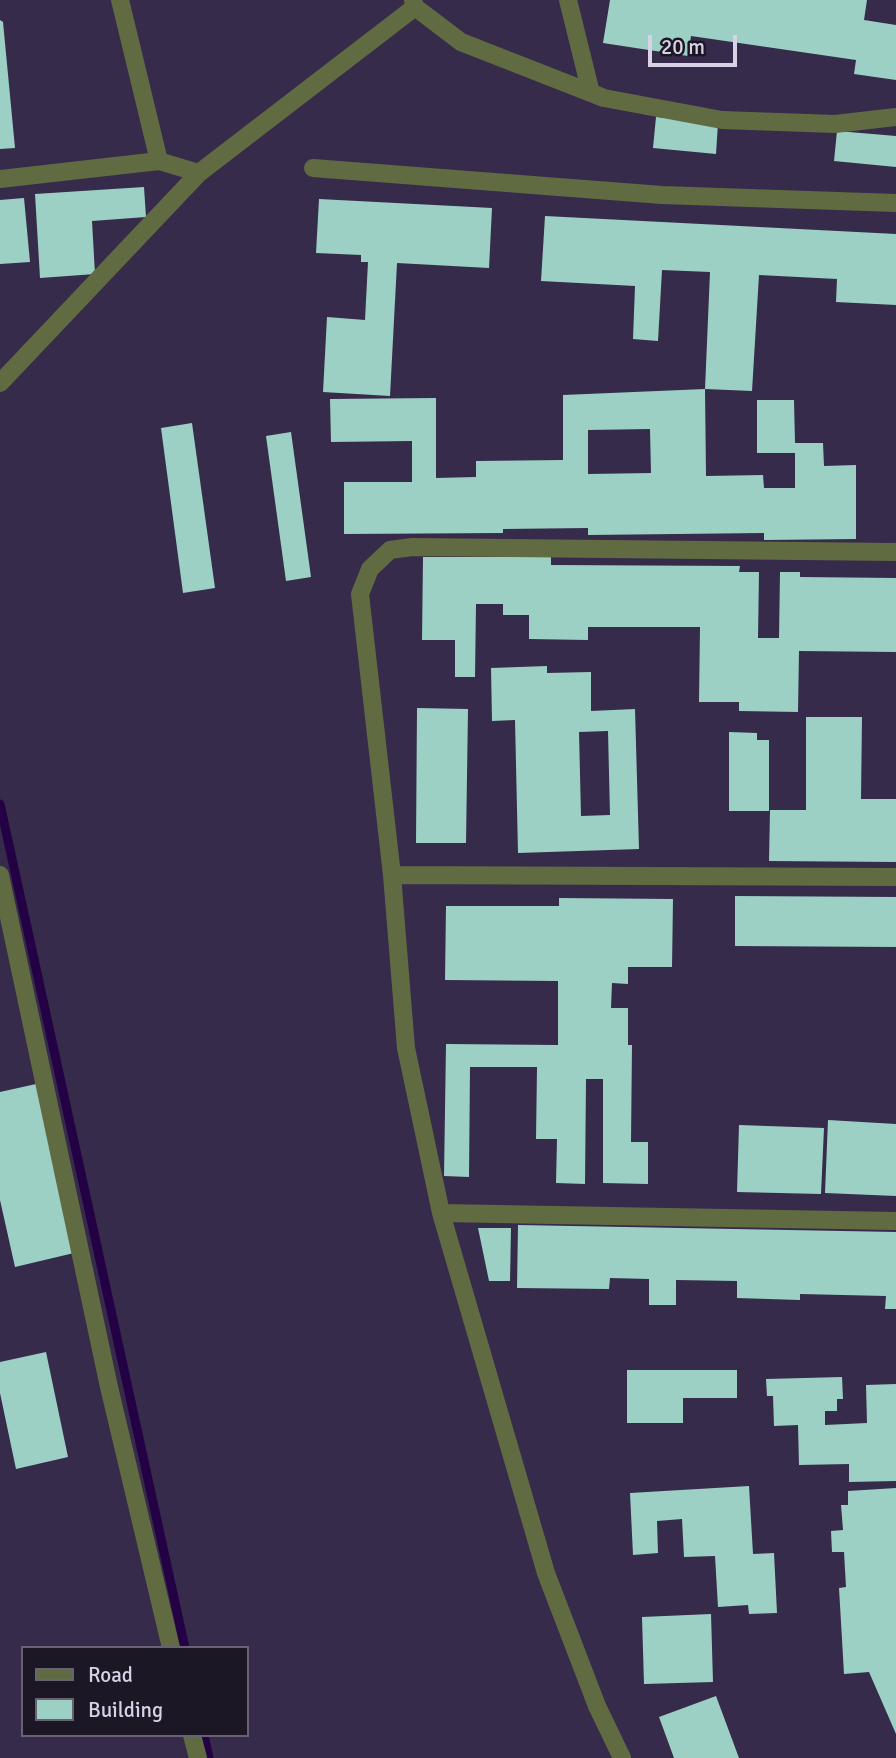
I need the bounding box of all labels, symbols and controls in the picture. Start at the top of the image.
scale bar [651,21,740,65]
text: 20 m [661,34,705,60]
legend [21,1646,248,1737]
text: Road [88,1662,133,1688]
text: Building [88,1697,163,1723]

